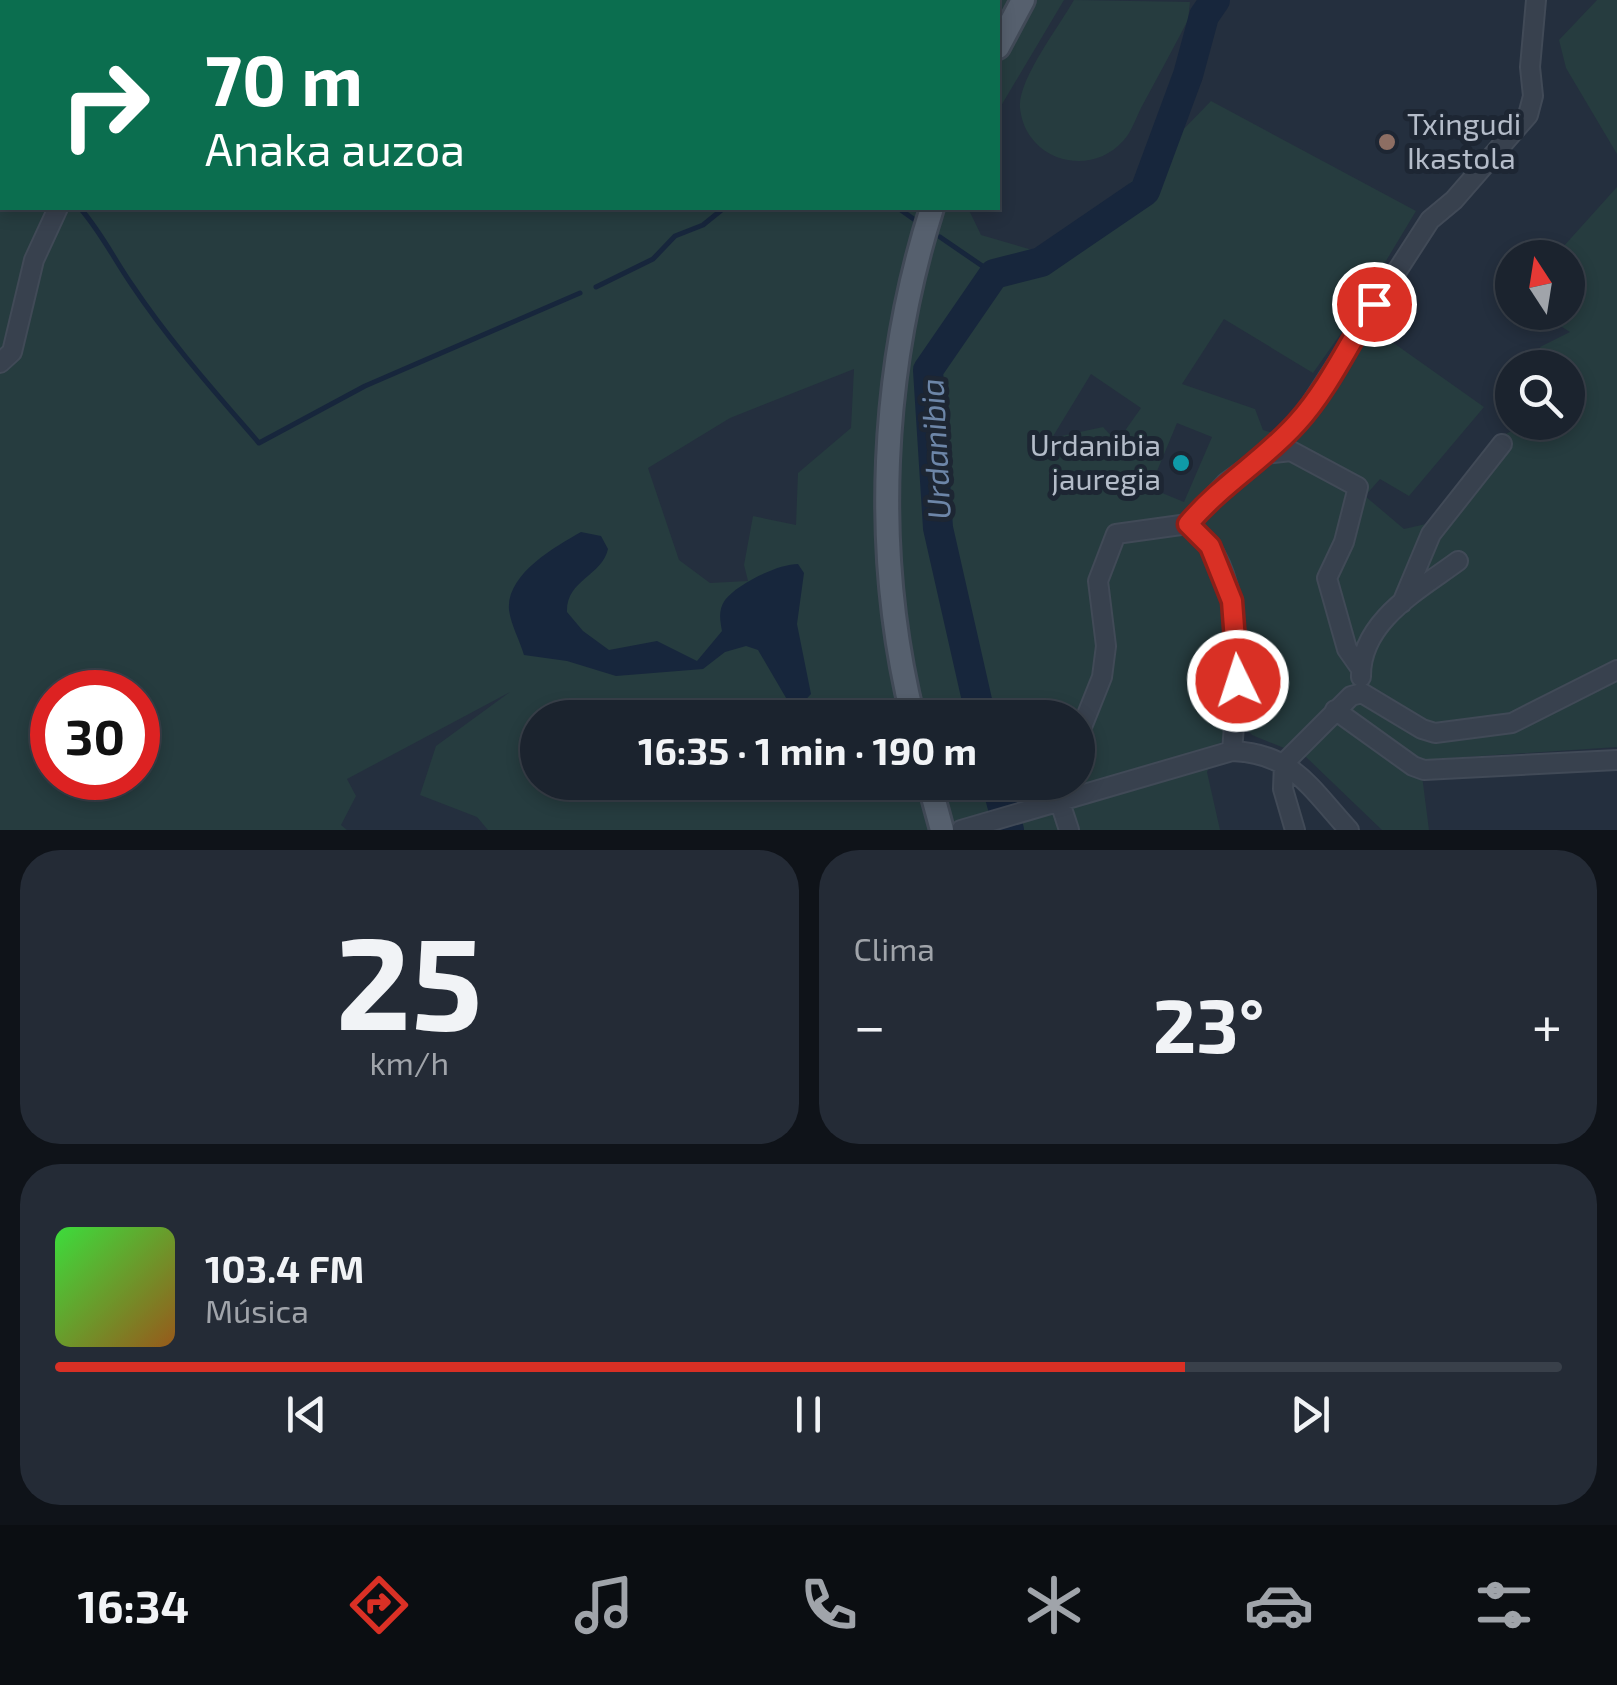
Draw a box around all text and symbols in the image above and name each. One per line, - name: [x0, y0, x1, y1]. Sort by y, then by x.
- text: 70 m: [205, 36, 363, 120]
- icon: right: [40, 40, 170, 170]
- place label: Txingudi Ikastola: [1407, 105, 1521, 175]
- text: Anaka auzoa: [205, 121, 465, 175]
- marker: Txingudi Ikastola: [1376, 131, 1398, 153]
- north arrow: [1495, 240, 1585, 330]
- map controls: [1495, 240, 1585, 440]
- pin: [1332, 262, 1417, 347]
- icon: arrive: [1347, 277, 1402, 332]
- button: search: [1495, 350, 1585, 440]
- water label: Urdanibia: [911, 378, 957, 521]
- place label: Urdanibia jauregia: [1030, 426, 1161, 496]
- marker: Urdanibia jauregia: [1170, 452, 1192, 474]
- position arrow: [1186, 629, 1290, 733]
- speed limit sign: 30: [30, 670, 160, 800]
- text: 16:35 · 1 min · 190 m: [638, 727, 977, 773]
- text: 25: [336, 900, 483, 1056]
- text: Clima: [854, 929, 935, 967]
- text: 23°: [1153, 978, 1265, 1068]
- text: −: [854, 991, 886, 1057]
- text: +: [1532, 991, 1562, 1057]
- text: km/h: [370, 1043, 449, 1081]
- text: 103.4 FM: [205, 1245, 364, 1291]
- text: Música: [205, 1291, 309, 1329]
- icon: previous: [279, 1387, 334, 1442]
- icon: pause: [781, 1387, 836, 1442]
- icon: next: [1283, 1387, 1338, 1442]
- icon: directions: [344, 1570, 414, 1640]
- icon: music: [569, 1570, 639, 1640]
- icon: phone: [794, 1570, 864, 1640]
- icon: climate: [1019, 1570, 1089, 1640]
- icon: car: [1244, 1570, 1314, 1640]
- icon: filters: [1469, 1570, 1539, 1640]
- text: 16:34: [78, 1578, 189, 1632]

